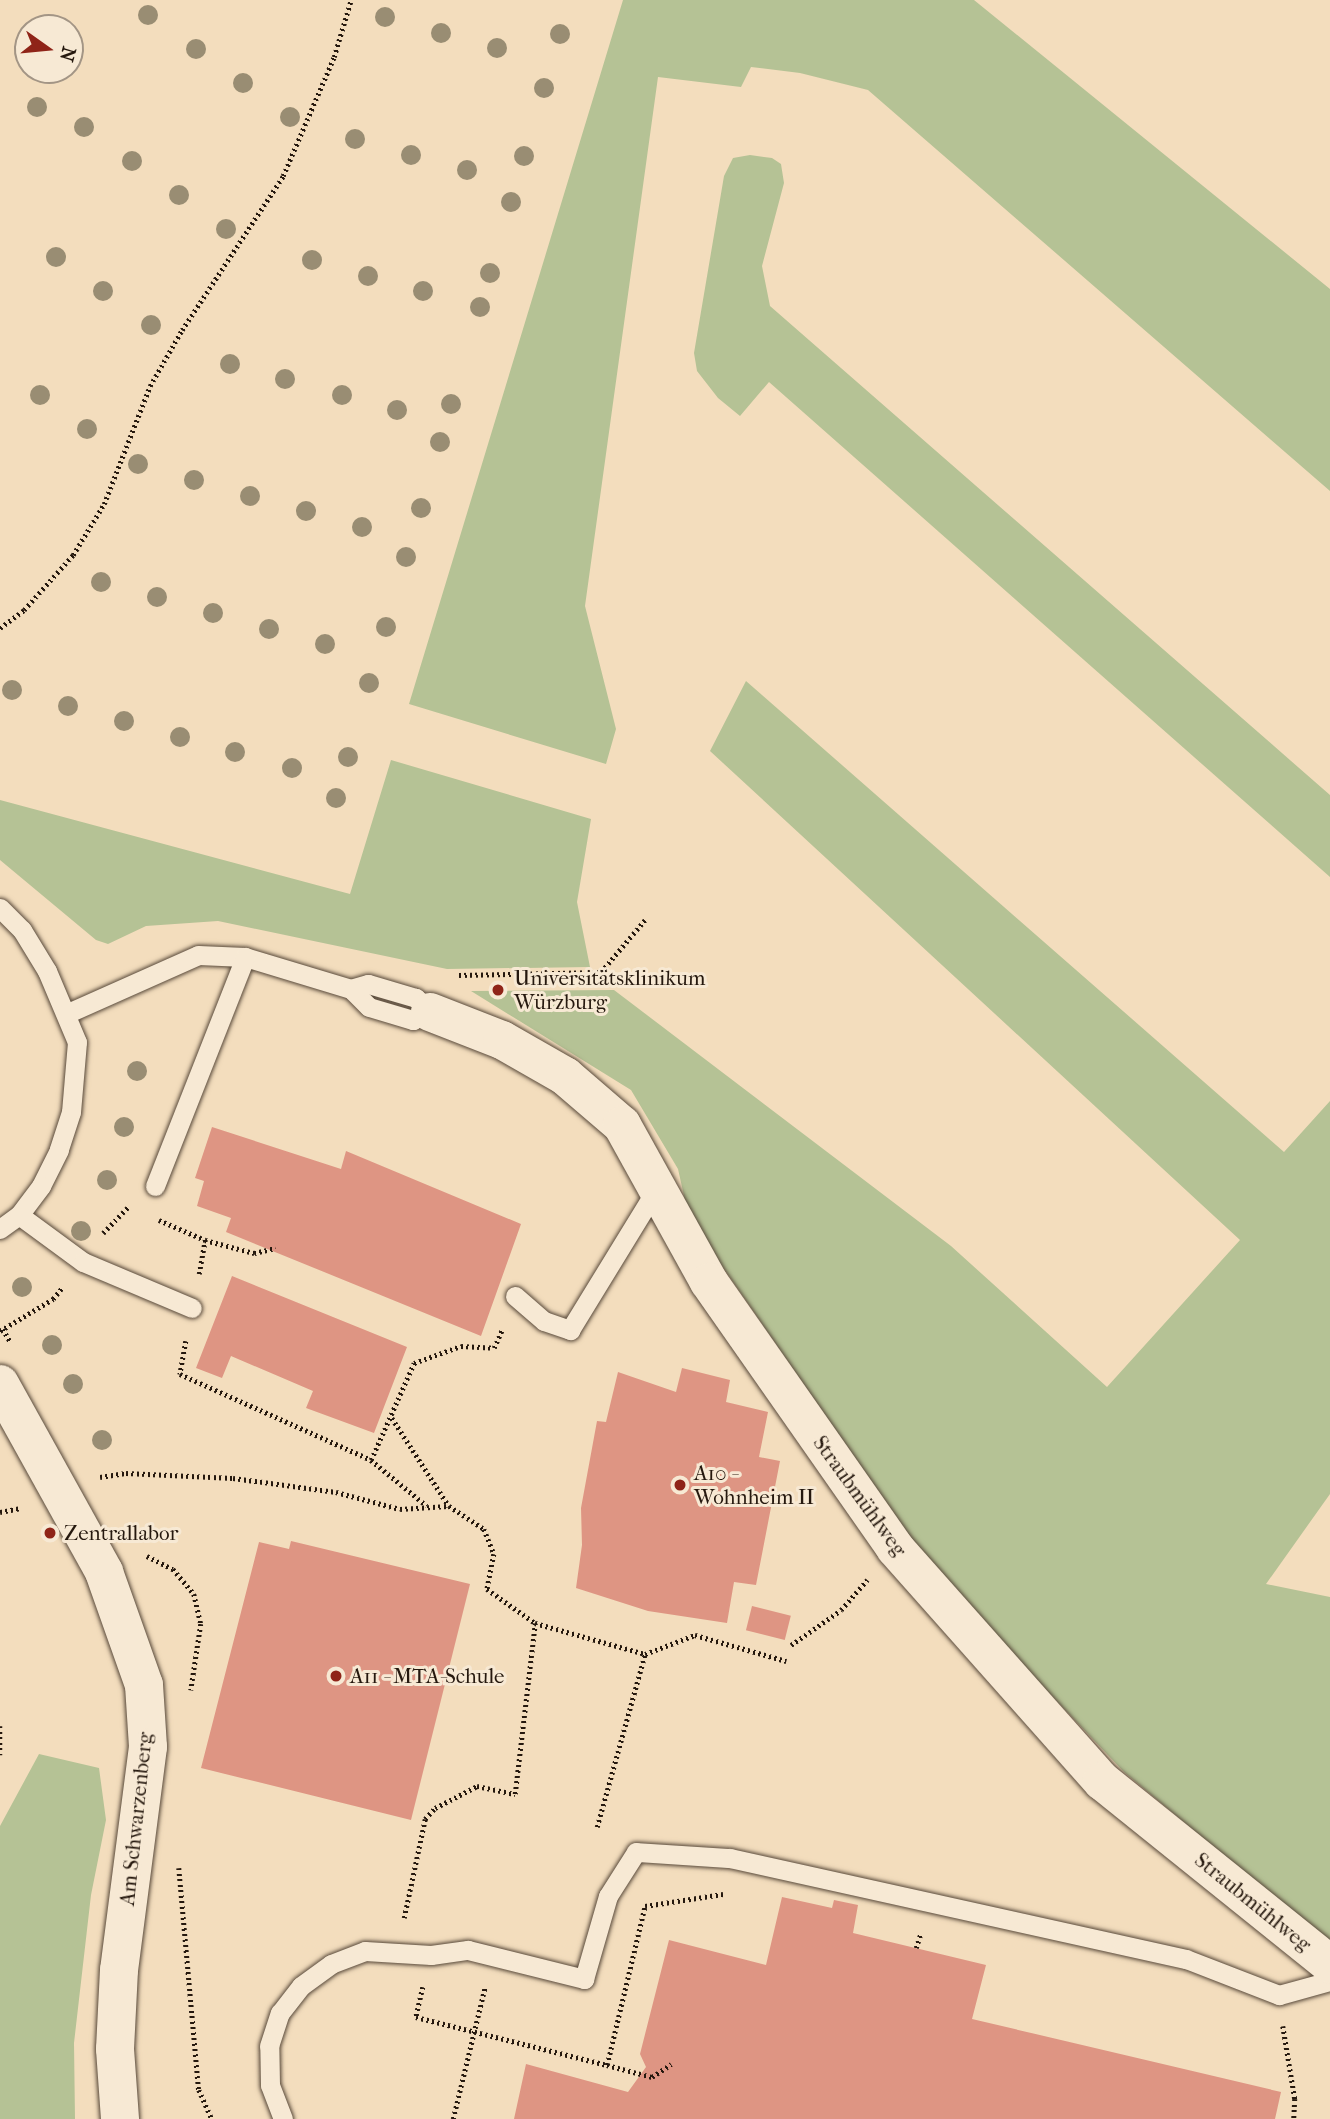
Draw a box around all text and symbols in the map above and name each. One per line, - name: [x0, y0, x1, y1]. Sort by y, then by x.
- north arrow: [14, 14, 84, 84]
- text: N: [55, 44, 80, 64]
- place label: Universitätsklinikum Würzburg: [514, 965, 705, 1015]
- marker: Universitätsklinikum Würzburg: [488, 980, 508, 1000]
- street label: Straubmühlweg: [808, 1431, 912, 1561]
- place label: A10 - Wohnheim II: [694, 1460, 814, 1510]
- marker: A10 - Wohnheim II: [672, 1477, 688, 1493]
- place label: Zentrallabor: [64, 1520, 179, 1546]
- marker: Zentrallabor: [42, 1525, 58, 1541]
- place label: A11 - MTA-Schule: [350, 1663, 504, 1689]
- marker: A11 - MTA-Schule: [328, 1668, 344, 1684]
- street label: Am Schwarzenberg: [114, 1731, 158, 1907]
- street label: Straubmühlweg: [1190, 1847, 1316, 1957]

